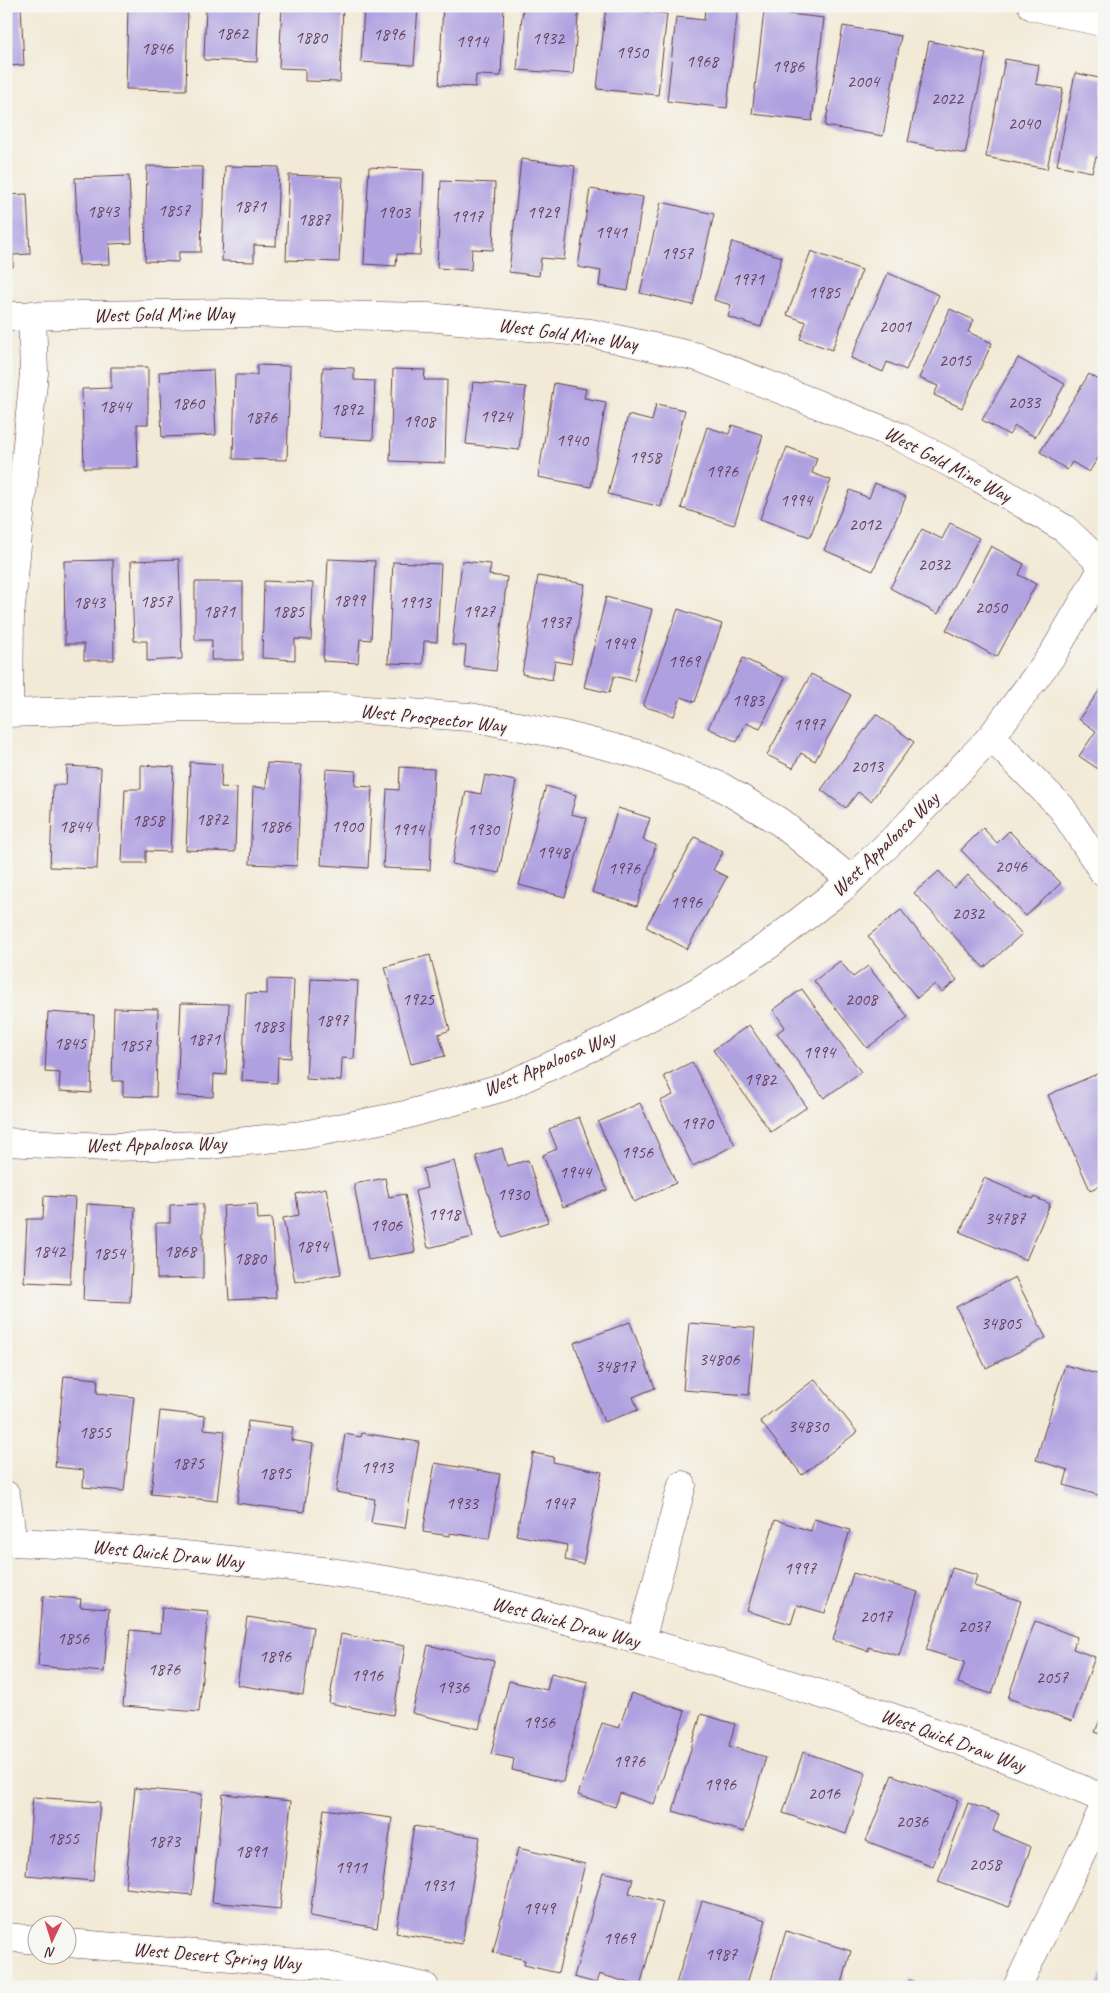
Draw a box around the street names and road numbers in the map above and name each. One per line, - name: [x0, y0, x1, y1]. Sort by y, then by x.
- street label: West Gold Mine Way: [94, 300, 236, 328]
- street label: West Gold Mine Way: [497, 312, 641, 356]
- street label: West Gold Mine Way: [880, 420, 1018, 509]
- street label: West Prospector Way: [359, 698, 509, 738]
- street label: West Appaloosa Way: [826, 785, 946, 902]
- street label: West Appaloosa Way: [479, 1023, 621, 1102]
- street label: West Appaloosa Way: [86, 1130, 229, 1158]
- street label: West Quick Draw Way: [91, 1534, 247, 1575]
- street label: West Quick Draw Way: [489, 1590, 645, 1654]
- street label: West Quick Draw Way: [877, 1702, 1031, 1778]
- street label: West Desert Spring Way: [132, 1936, 304, 1976]

